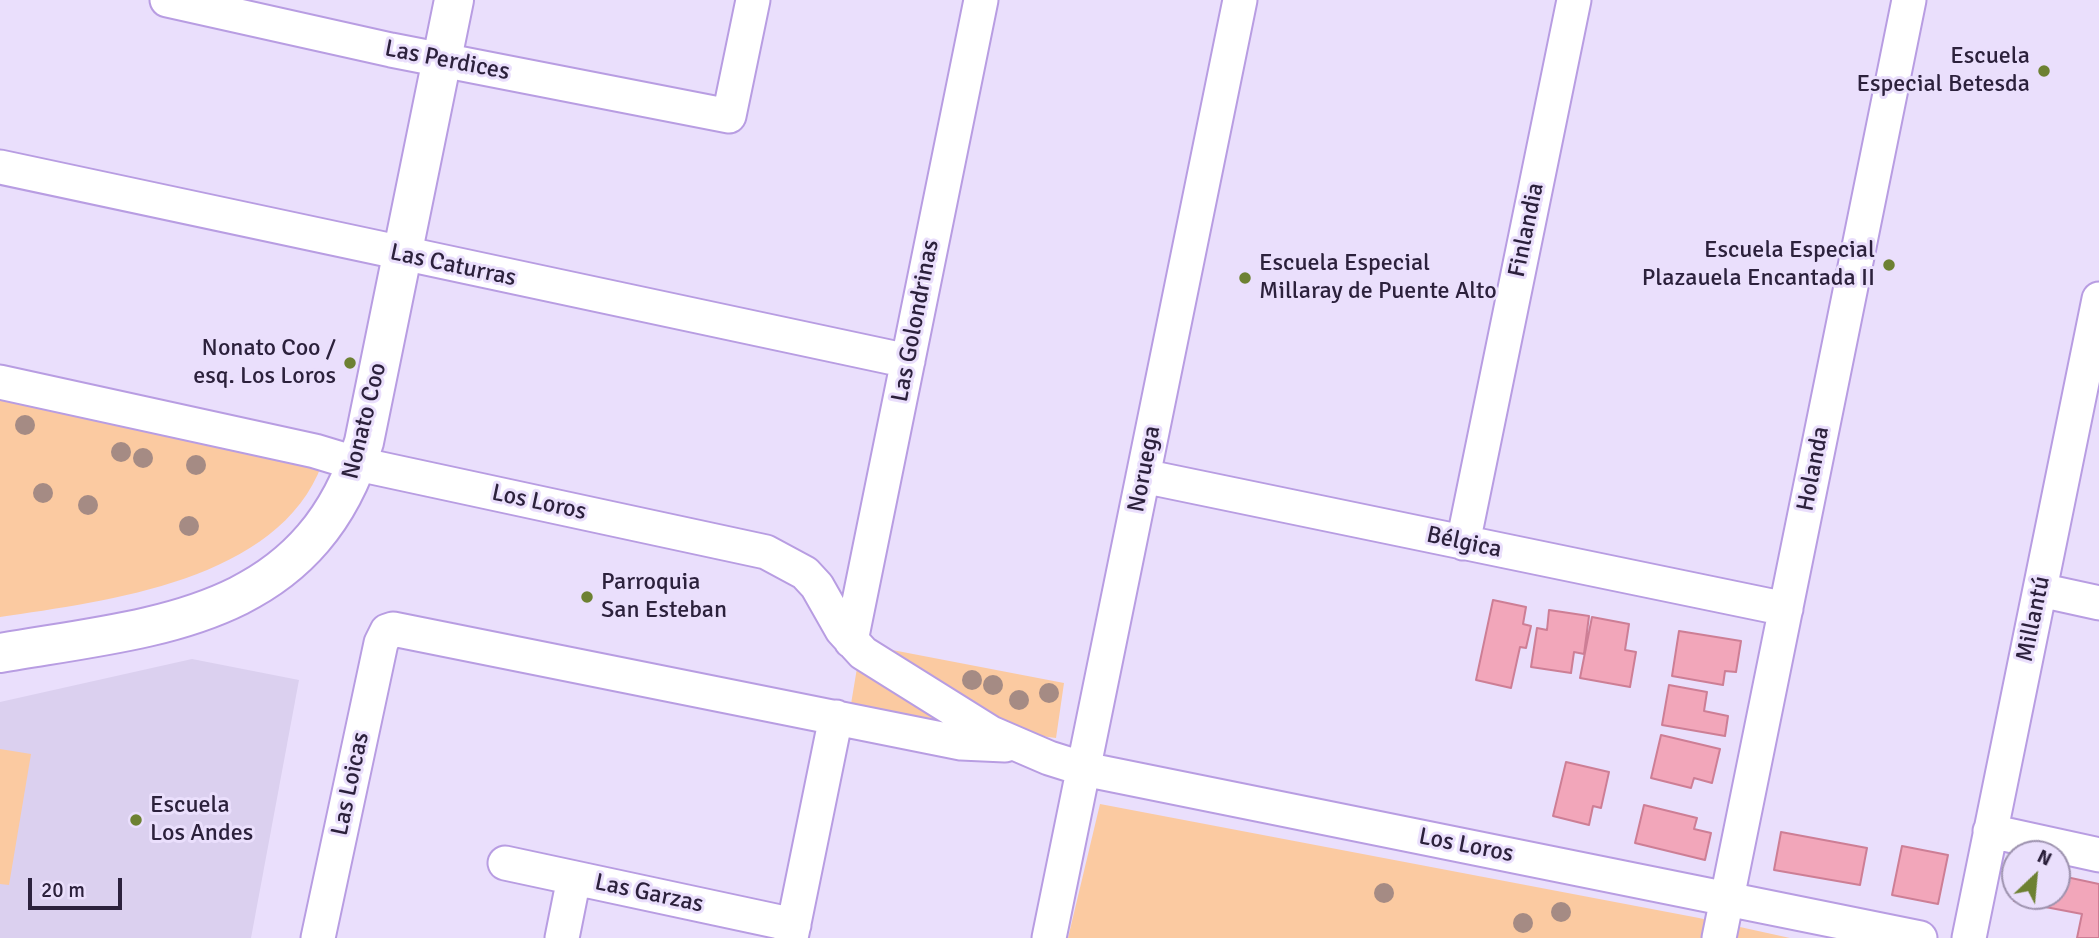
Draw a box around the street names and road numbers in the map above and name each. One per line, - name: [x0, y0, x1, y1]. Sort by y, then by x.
- street label: Las Perdices: [382, 35, 512, 87]
- street label: Finlandia: [1503, 180, 1551, 280]
- street label: Las Golondrinas: [886, 237, 946, 405]
- street label: Las Caturras: [387, 239, 519, 293]
- street label: Nonato Coo: [337, 360, 393, 482]
- street label: Noruega: [1123, 423, 1167, 515]
- street label: Holanda: [1792, 424, 1836, 514]
- street label: Los Loros: [489, 479, 589, 527]
- street label: Bélgica: [1424, 521, 1504, 565]
- street label: Millantú: [2011, 574, 2057, 664]
- street label: Las Loicas: [326, 730, 376, 838]
- street label: Los Loros: [1416, 823, 1516, 869]
- street label: Las Garzas: [592, 868, 706, 920]

